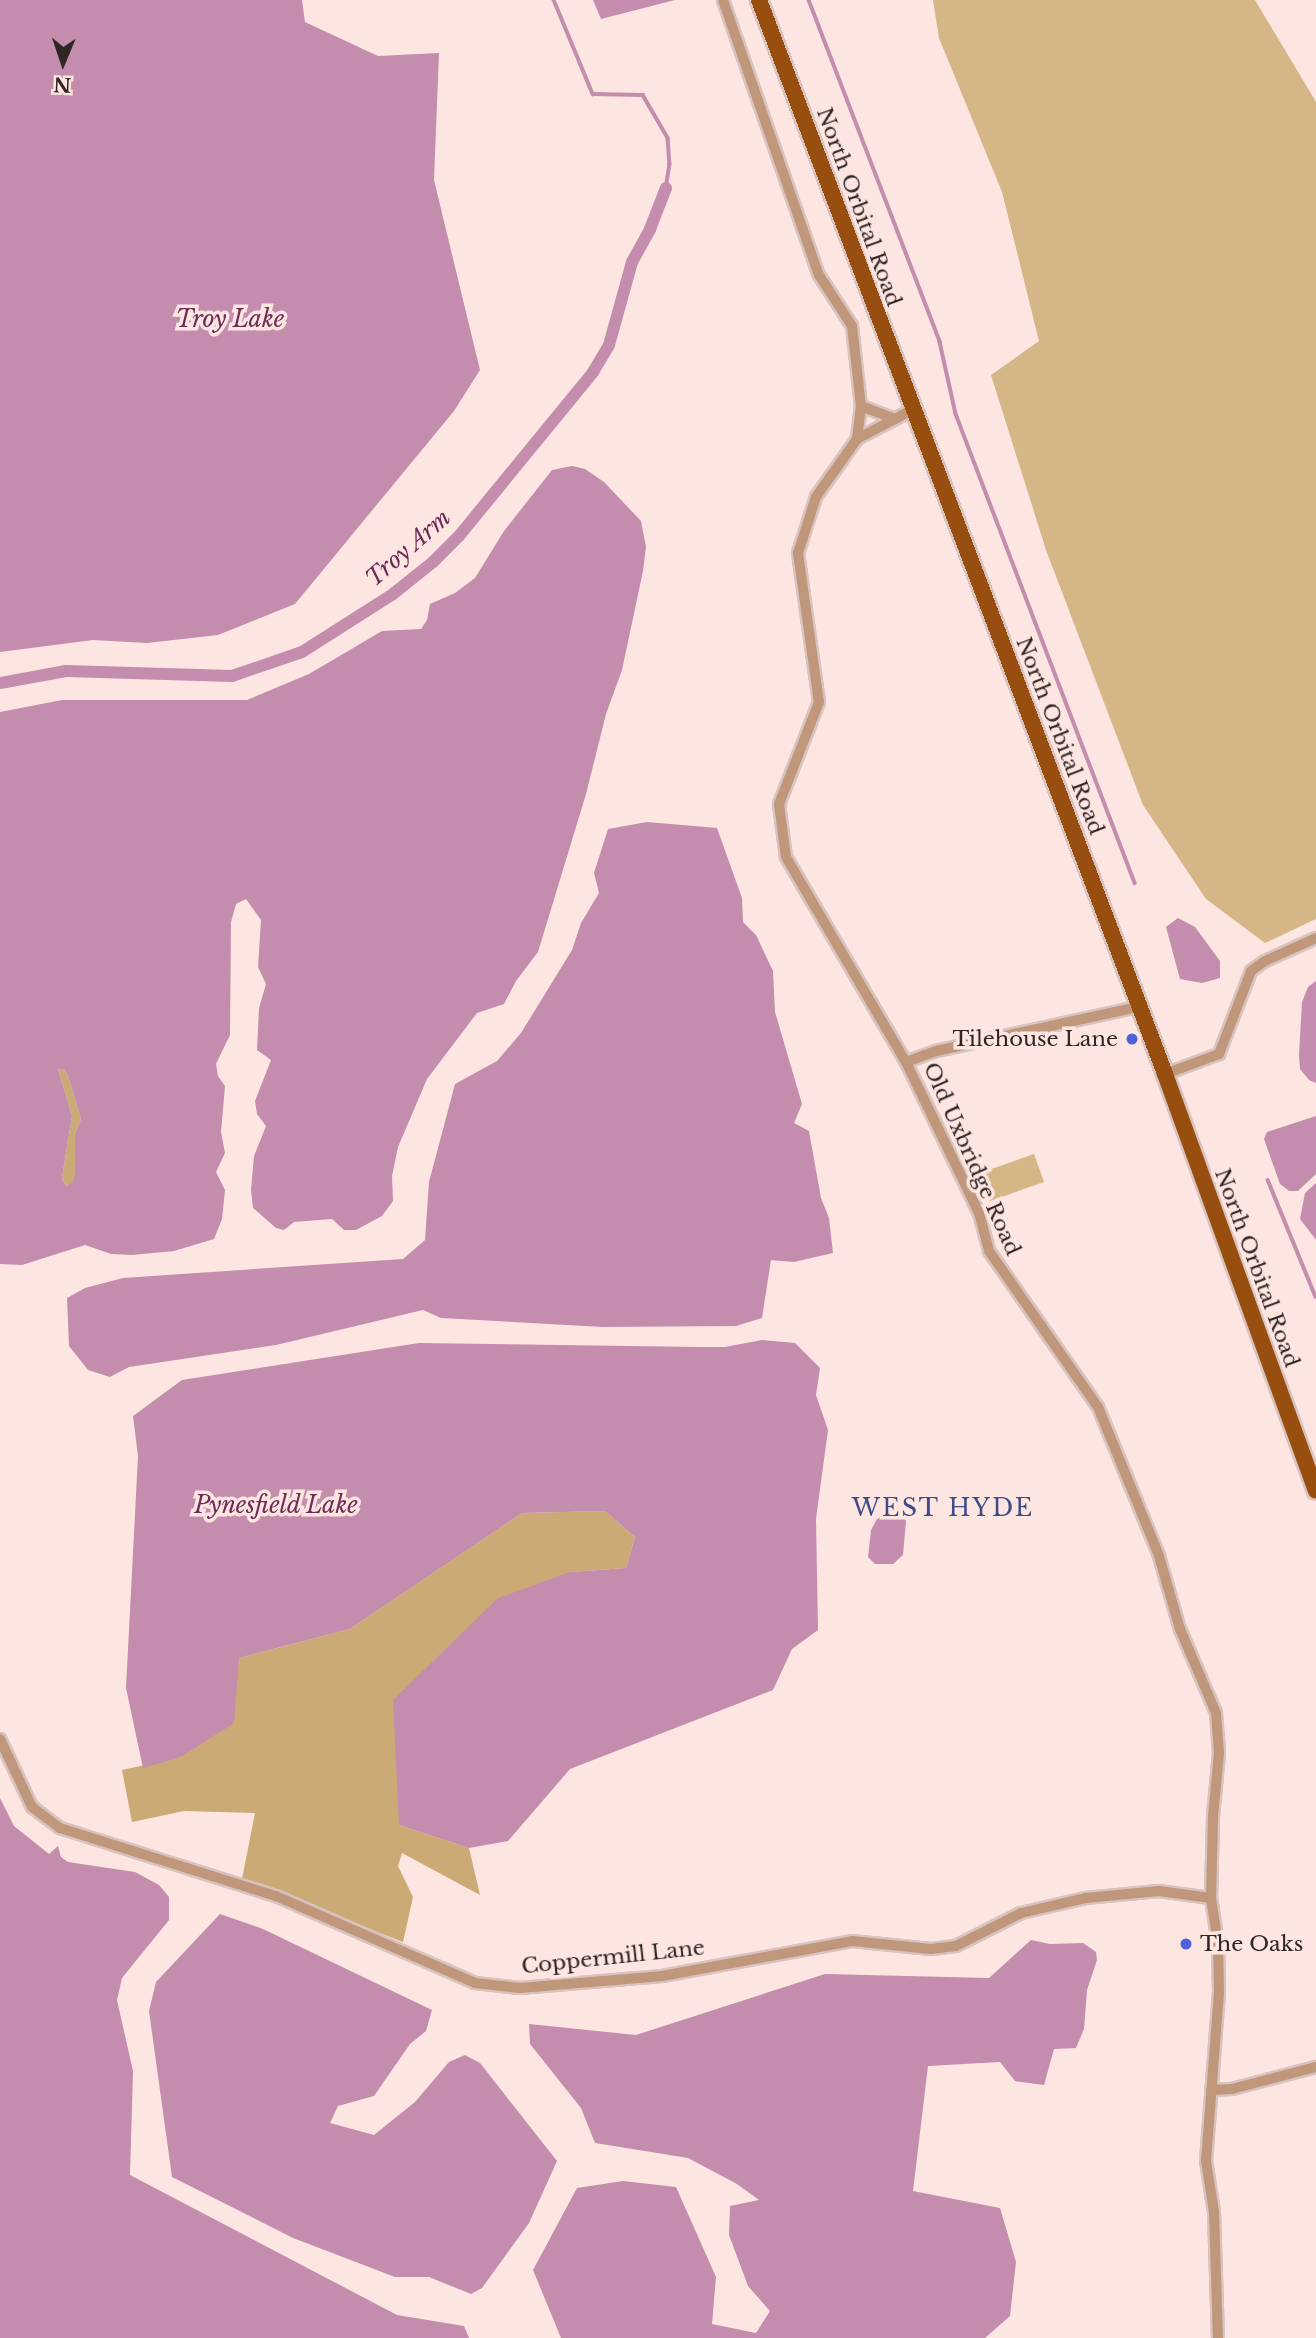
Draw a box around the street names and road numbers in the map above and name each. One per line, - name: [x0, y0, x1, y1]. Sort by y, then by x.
- street label: North Orbital Road: [811, 104, 907, 310]
- street label: North Orbital Road: [1011, 634, 1109, 838]
- street label: Old Uxbridge Road: [918, 1059, 1026, 1259]
- street label: North Orbital Road: [1209, 1165, 1305, 1371]
- street label: Coppermill Lane: [520, 1935, 706, 1979]

